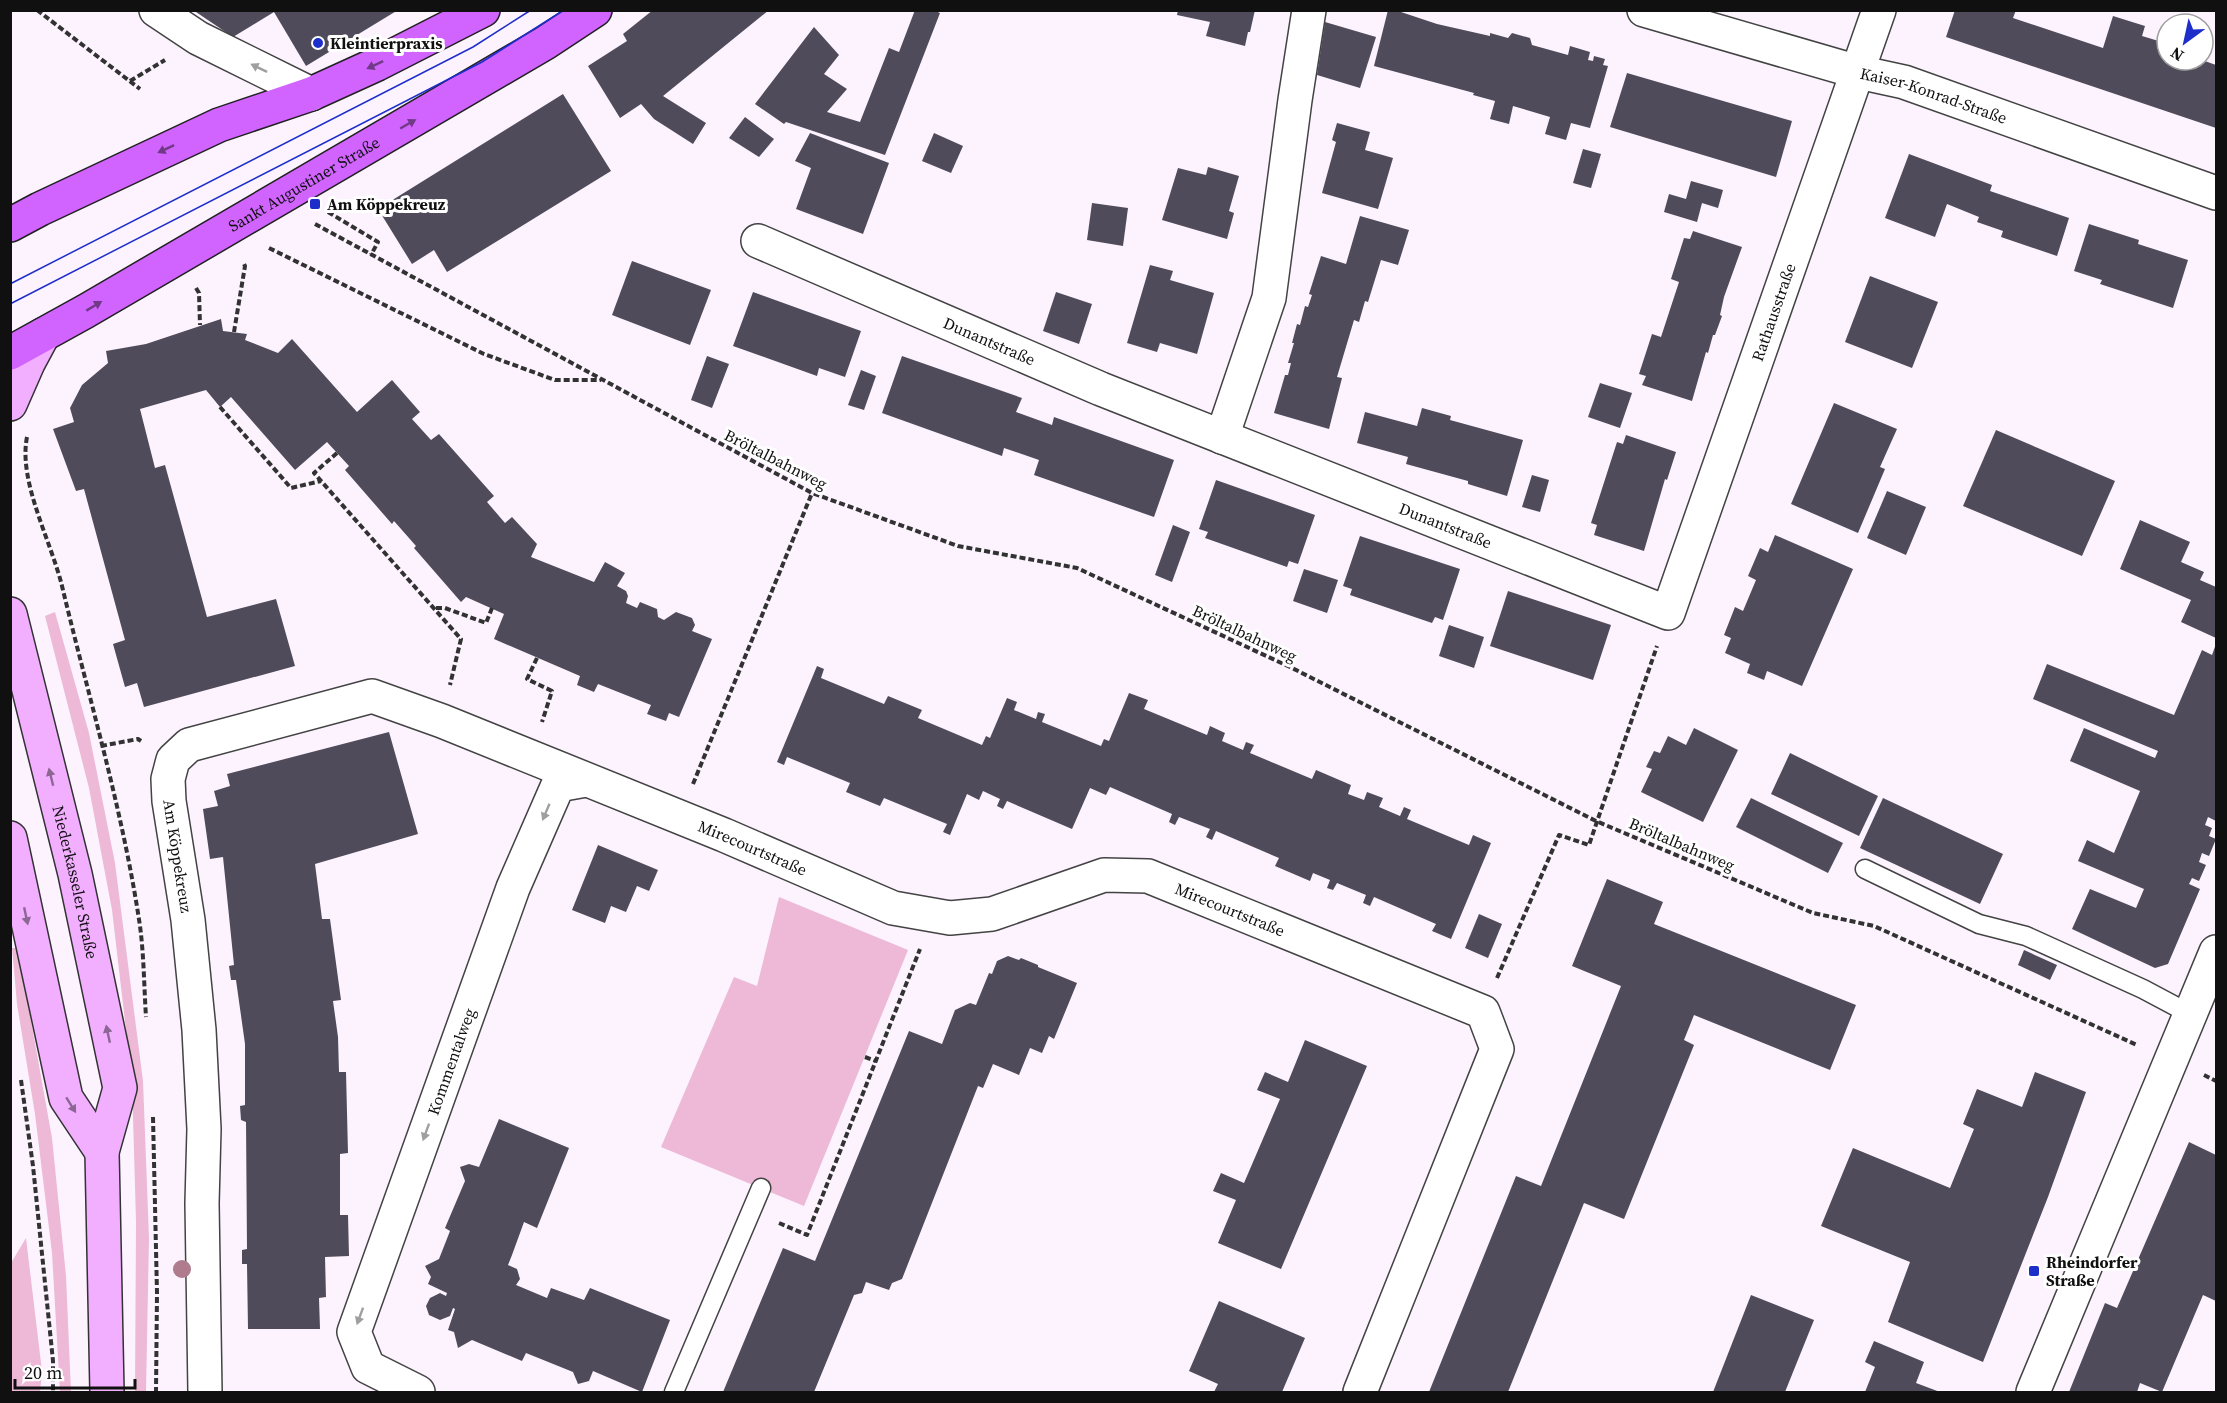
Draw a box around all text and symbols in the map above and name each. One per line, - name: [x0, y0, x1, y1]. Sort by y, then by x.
- north arrow: [2155, 12, 2215, 72]
- place label: Kleintierpraxis: [330, 32, 443, 54]
- marker: Kleintierpraxis: [311, 36, 325, 50]
- text: N: [2166, 42, 2188, 67]
- one-way arrow: [366, 61, 383, 70]
- street label: Kaiser-Konrad-Straße: [1858, 62, 2010, 129]
- one-way arrow: [250, 64, 267, 73]
- one-way arrow: [400, 118, 416, 129]
- street label: Sankt Augustiner Straße: [224, 131, 383, 237]
- one-way arrow: [157, 145, 174, 154]
- place label: Am Köppekreuz: [327, 193, 446, 215]
- marker: Am Köppekreuz: [308, 197, 322, 211]
- street label: Rathausstraße: [1746, 260, 1801, 364]
- one-way arrow: [86, 301, 102, 312]
- street label: Dunantstraße: [940, 311, 1039, 370]
- street label: Bröltalbahnweg: [721, 424, 831, 494]
- street label: Dunantstraße: [1396, 497, 1495, 553]
- street label: Bröltalbahnweg: [1189, 599, 1301, 667]
- one-way arrow: [46, 768, 56, 786]
- street label: Am Köppekreuz: [158, 798, 198, 914]
- street label: Niederkasseler Straße: [47, 803, 104, 961]
- one-way arrow: [541, 804, 551, 822]
- street label: Bröltalbahnweg: [1626, 812, 1738, 876]
- street label: Mirecourtstraße: [695, 815, 811, 881]
- street label: Mirecourtstraße: [1172, 877, 1288, 941]
- one-way arrow: [22, 906, 31, 925]
- street label: Kommentalweg: [422, 1005, 480, 1118]
- one-way arrow: [103, 1025, 113, 1043]
- one-way arrow: [65, 1097, 76, 1113]
- one-way arrow: [420, 1123, 430, 1141]
- place label: Rheindorfer Straße: [2046, 1251, 2138, 1291]
- marker: Rheindorfer Straße: [2027, 1264, 2041, 1278]
- one-way arrow: [354, 1307, 364, 1325]
- scale bar: [15, 1352, 135, 1390]
- text: 20 m: [24, 1360, 62, 1385]

